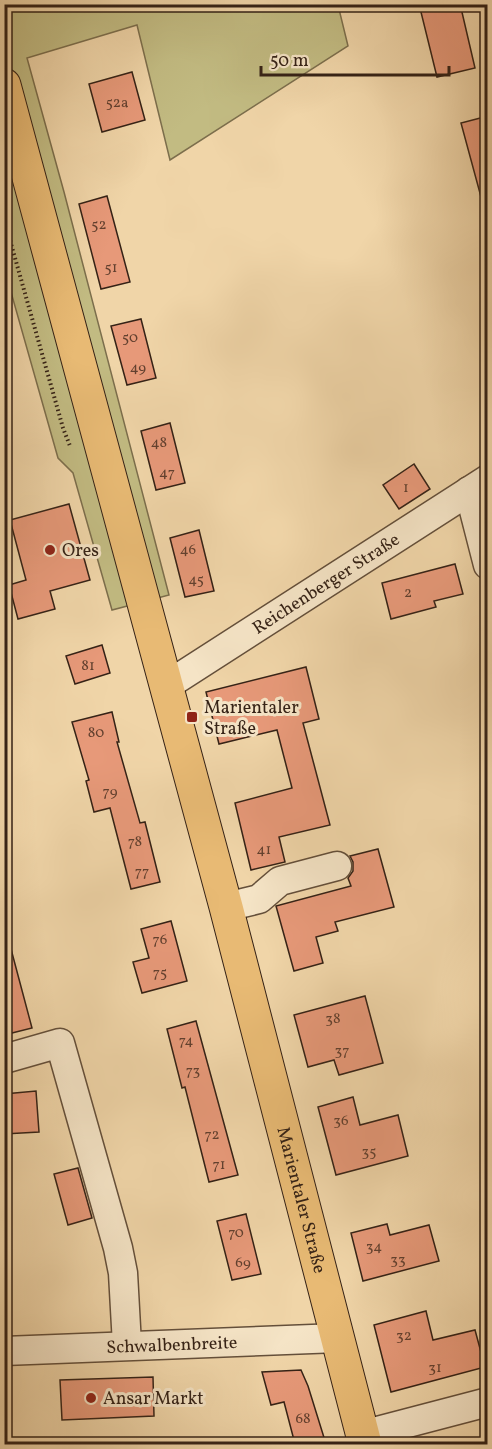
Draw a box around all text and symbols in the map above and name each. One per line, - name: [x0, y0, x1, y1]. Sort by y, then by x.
- scale bar: [261, 39, 448, 77]
- text: 50 m: [270, 49, 309, 74]
- house number: 52a: [106, 93, 128, 114]
- house number: 52: [91, 215, 107, 236]
- house number: 51: [104, 258, 118, 279]
- house number: 50: [122, 328, 138, 349]
- house number: 49: [130, 358, 146, 379]
- house number: 48: [151, 433, 167, 454]
- house number: 47: [159, 463, 175, 484]
- house number: 1: [403, 478, 409, 499]
- street label: Reichenberger Straße: [248, 528, 405, 641]
- place label: Ores: [62, 539, 99, 564]
- house number: 46: [180, 540, 196, 561]
- marker: Ores: [43, 543, 57, 557]
- house number: 45: [188, 570, 204, 591]
- house number: 2: [404, 583, 412, 604]
- house number: 81: [81, 656, 95, 677]
- place label: Marientaler Straße: [204, 696, 299, 742]
- marker: Marientaler Straße: [185, 710, 199, 724]
- house number: 80: [88, 723, 104, 744]
- house number: 79: [103, 782, 118, 803]
- house number: 78: [128, 832, 142, 853]
- house number: 41: [257, 840, 271, 861]
- house number: 77: [135, 862, 149, 883]
- house number: 76: [153, 930, 167, 951]
- house number: 75: [153, 963, 167, 984]
- house number: 38: [325, 1009, 341, 1030]
- house number: 74: [179, 1031, 193, 1052]
- house number: 37: [335, 1041, 349, 1062]
- house number: 73: [186, 1061, 200, 1082]
- house number: 36: [333, 1111, 349, 1132]
- street label: Marientaler Straße: [269, 1124, 331, 1276]
- house number: 72: [204, 1125, 220, 1146]
- house number: 35: [362, 1142, 376, 1163]
- house number: 71: [212, 1155, 226, 1176]
- house number: 70: [228, 1223, 244, 1244]
- house number: 34: [366, 1237, 382, 1258]
- house number: 33: [390, 1250, 406, 1271]
- house number: 69: [235, 1253, 251, 1274]
- house number: 32: [396, 1326, 412, 1347]
- street label: Schwalbenbreite: [106, 1331, 238, 1361]
- house number: 31: [428, 1358, 442, 1379]
- place label: Ansar Markt: [103, 1387, 204, 1412]
- marker: Ansar Markt: [84, 1391, 98, 1405]
- house number: 68: [295, 1409, 311, 1430]

